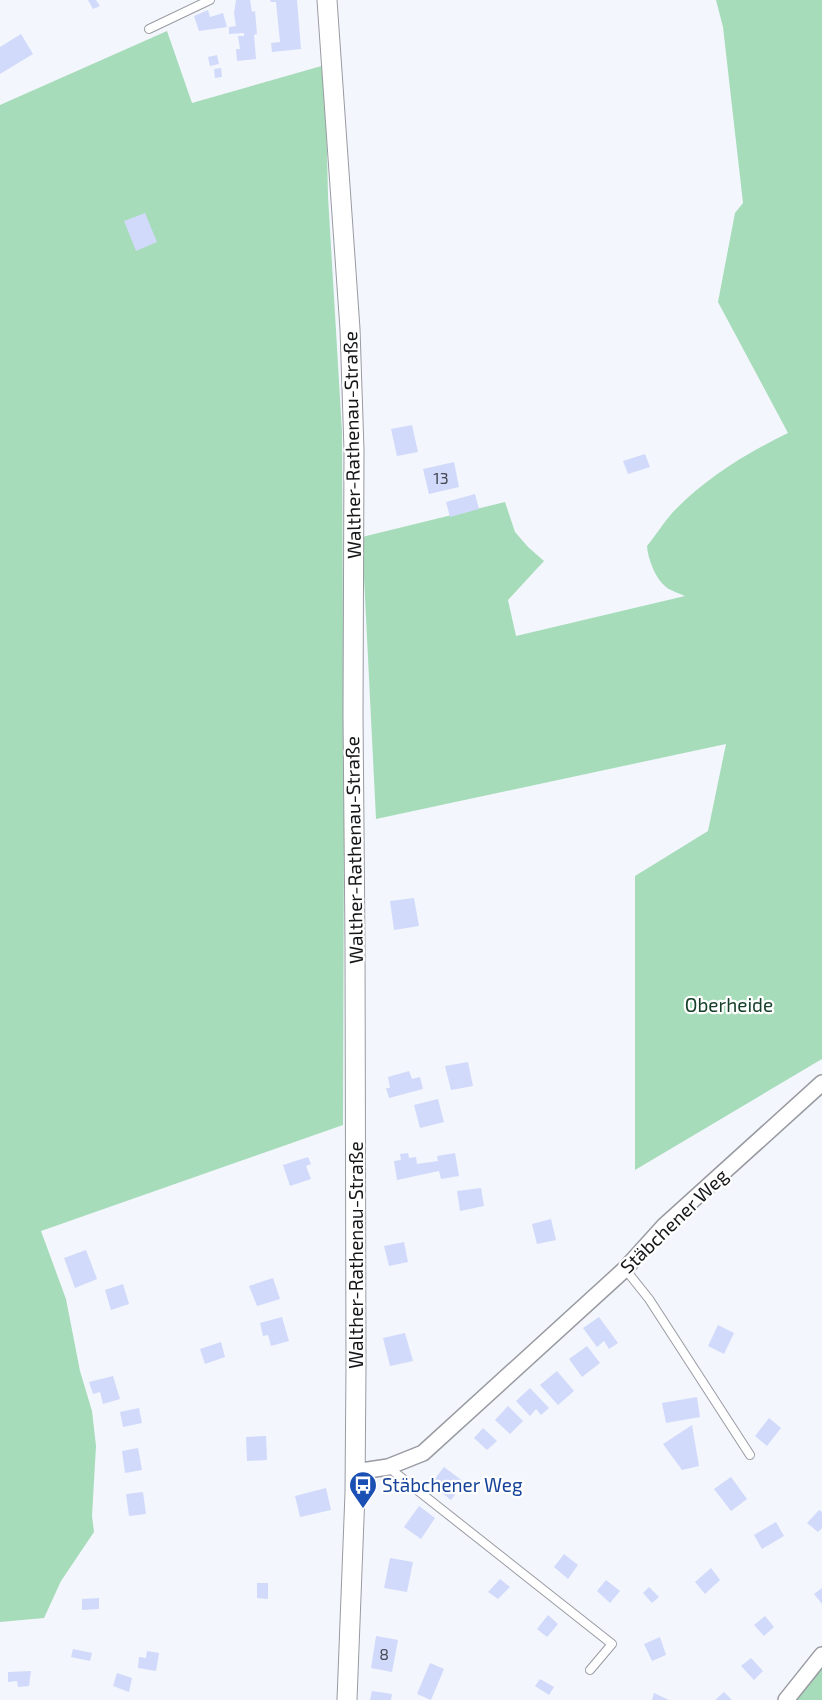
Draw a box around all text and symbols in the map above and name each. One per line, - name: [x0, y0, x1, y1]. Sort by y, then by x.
- street label: Walther-Rathenau-Straße: [338, 331, 365, 559]
- house number: 13: [433, 468, 449, 487]
- street label: Walther-Rathenau-Straße: [340, 736, 367, 964]
- park label: Oberheide: [685, 993, 773, 1016]
- street label: Walther-Rathenau-Straße: [344, 1141, 367, 1369]
- street label: Stäbchener Weg: [615, 1163, 732, 1278]
- bus stop icon: Stäbchener Weg: [348, 1470, 378, 1509]
- place label: Stäbchener Weg: [382, 1473, 523, 1496]
- house number: 8: [379, 1644, 389, 1663]

